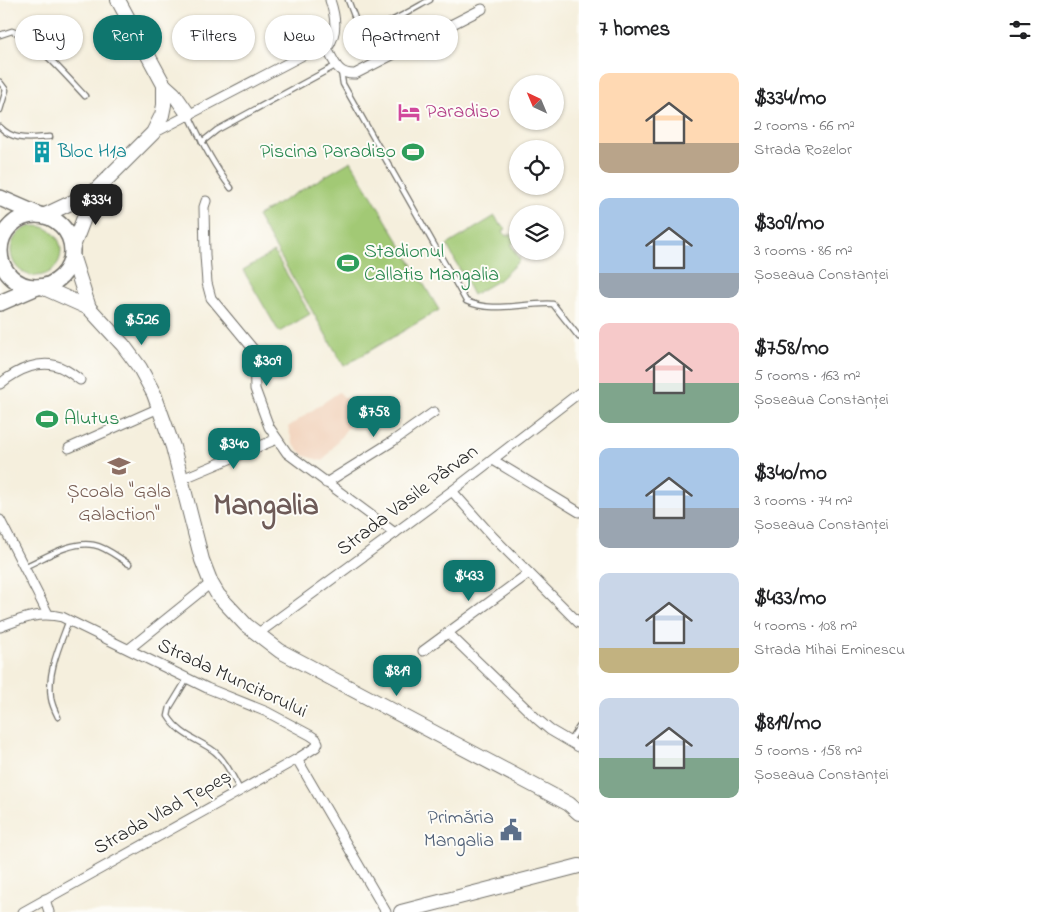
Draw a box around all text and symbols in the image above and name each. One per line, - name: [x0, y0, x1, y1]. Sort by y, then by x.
- chip: Buy: [15, 15, 83, 60]
- chip: Rent: [93, 15, 162, 60]
- chip: Filters: [172, 15, 255, 60]
- chip: New: [265, 15, 333, 60]
- chip: Apartment: [343, 15, 458, 60]
- text: 7 homes: [599, 15, 670, 45]
- icon: filters: [1006, 16, 1034, 44]
- north arrow: [509, 75, 564, 130]
- map controls: [509, 75, 564, 260]
- text: $334/mo: [754, 84, 826, 114]
- icon: home: [639, 93, 699, 153]
- place label: Paradiso: [426, 98, 500, 127]
- hotel icon: Paradiso: [396, 99, 422, 125]
- text: 2 rooms · 66 m²: [754, 114, 855, 138]
- place label: Bloc H1a: [57, 138, 127, 167]
- place label: Piscina Paradiso: [260, 138, 396, 167]
- text: Strada Rozelor: [754, 138, 852, 162]
- building icon: Bloc H1a: [29, 139, 55, 165]
- sports icon: Piscina Paradiso: [400, 139, 426, 165]
- button: locate: [509, 140, 564, 195]
- pin: $334: [66, 184, 126, 226]
- text: $334: [81, 188, 111, 212]
- button: layers: [509, 205, 564, 260]
- text: $309/mo: [754, 209, 825, 239]
- icon: home: [639, 218, 699, 278]
- place label: Stadionul Callatis Mangalia: [364, 238, 499, 291]
- text: 3 rooms · 86 m²: [754, 239, 852, 263]
- sports icon: Stadionul Callatis Mangalia: [335, 250, 361, 276]
- text: Șoseaua Constanței: [754, 263, 889, 287]
- pin: $526: [112, 304, 172, 346]
- text: $526: [125, 308, 159, 332]
- text: $758/mo: [754, 334, 829, 364]
- icon: home: [639, 343, 699, 403]
- pin: $309: [237, 344, 297, 387]
- text: $309: [253, 349, 281, 373]
- text: 5 rooms · 163 m²: [754, 364, 861, 388]
- text: Șoseaua Constanței: [754, 388, 889, 412]
- pin: $758: [344, 396, 404, 438]
- text: $758: [358, 400, 390, 424]
- place label: Alutus: [64, 405, 119, 434]
- sports icon: Alutus: [34, 406, 60, 432]
- pin: $340: [204, 428, 264, 470]
- text: $340: [219, 432, 249, 456]
- street label: Strada Vasile Pârvan: [331, 438, 485, 564]
- school or university icon: Școala "Gala Galaction": [106, 453, 132, 479]
- text: $340/mo: [754, 459, 827, 489]
- icon: home: [639, 468, 699, 528]
- place label: Școala "Gala Galaction": [67, 478, 171, 530]
- district label: Mangalia: [213, 485, 319, 530]
- text: 3 rooms · 74 m²: [754, 489, 853, 513]
- text: Șoseaua Constanței: [754, 513, 889, 537]
- pin: $433: [439, 560, 499, 602]
- text: $433: [454, 564, 484, 588]
- text: $433/mo: [754, 584, 826, 614]
- icon: home: [639, 593, 699, 653]
- text: 4 rooms · 108 m²: [754, 614, 857, 638]
- street label: Strada Muncitorului: [152, 632, 312, 726]
- text: Strada Mihai Eminescu: [754, 638, 905, 662]
- pin: $819: [367, 654, 427, 697]
- text: $819: [384, 659, 410, 683]
- text: $819/mo: [754, 709, 821, 739]
- icon: home: [639, 718, 699, 778]
- text: 5 rooms · 158 m²: [754, 739, 862, 763]
- street label: Strada Vlad Țepeș: [89, 763, 237, 863]
- text: Șoseaua Constanței: [754, 763, 889, 787]
- place label: Primăria Mangalia: [424, 804, 494, 857]
- public building icon: Primăria Mangalia: [498, 817, 524, 843]

